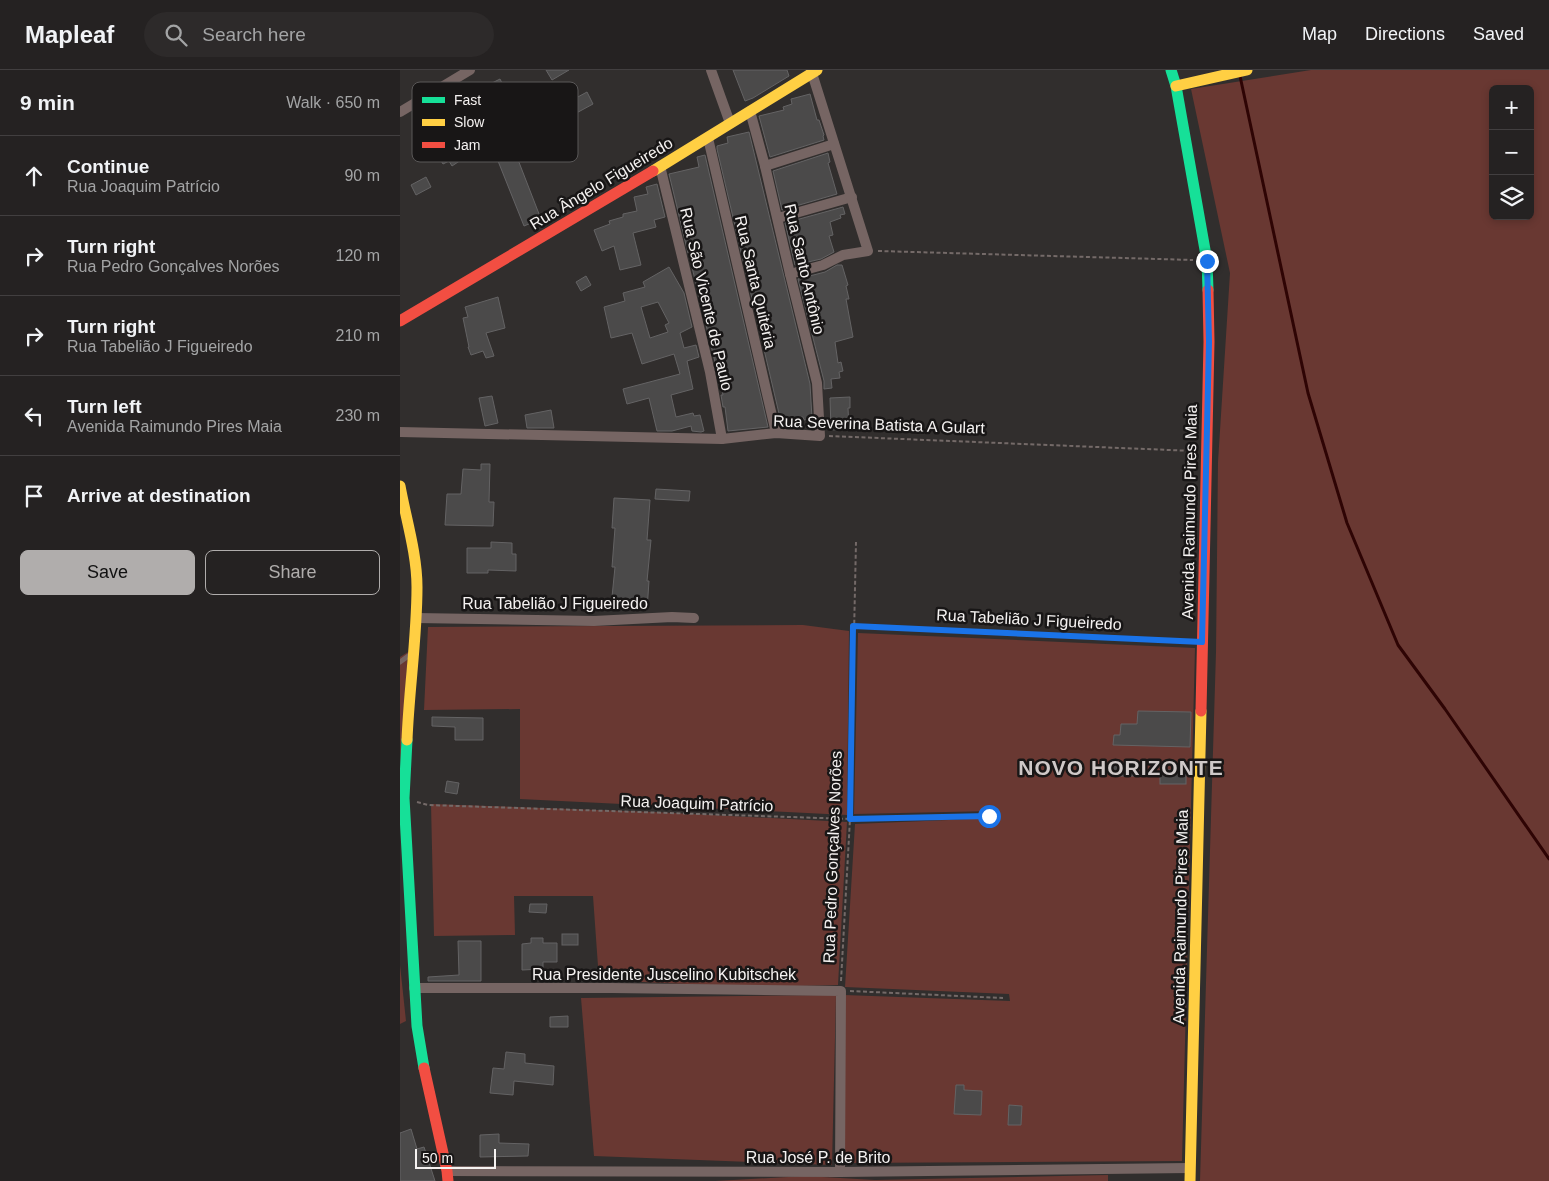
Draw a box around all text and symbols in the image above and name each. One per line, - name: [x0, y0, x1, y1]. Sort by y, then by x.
- search box: [144, 12, 494, 57]
- text: Mapleaf: [25, 21, 114, 48]
- icon: search: [162, 21, 190, 49]
- text: Search here: [202, 24, 306, 45]
- text: Map: [1302, 24, 1337, 44]
- text: Directions: [1365, 24, 1445, 44]
- text: Saved: [1473, 24, 1524, 44]
- legend: [412, 82, 578, 162]
- map controls: [1489, 85, 1534, 220]
- button: +: [1489, 85, 1534, 130]
- text: 9 min: [20, 91, 75, 114]
- text: Fast: [454, 92, 481, 108]
- text: Walk · 650 m: [286, 94, 380, 111]
- text: Slow: [454, 114, 485, 130]
- button: −: [1489, 130, 1534, 175]
- street label: Rua Ângelo Figueiredo: [526, 133, 676, 233]
- text: Jam: [454, 137, 480, 153]
- text: Continue: [67, 156, 149, 177]
- icon: ahead: [20, 162, 48, 190]
- text: 90 m: [344, 167, 380, 184]
- button: layers: [1489, 175, 1534, 220]
- text: Rua Joaquim Patrício: [67, 178, 220, 195]
- street label: Rua Santo Antônio: [781, 202, 828, 336]
- street label: Rua São Vicente de Paulo: [677, 206, 736, 392]
- street label: Rua Santa Quitéria: [732, 214, 779, 350]
- text: Turn right: [67, 236, 155, 257]
- icon: right: [20, 242, 48, 270]
- text: 120 m: [336, 247, 380, 264]
- route end: [1196, 250, 1219, 273]
- text: Rua Pedro Gonçalves Norões: [67, 258, 280, 275]
- text: Turn right: [67, 316, 155, 337]
- icon: right: [20, 322, 48, 350]
- text: 210 m: [336, 327, 380, 344]
- text: Rua Tabelião J Figueiredo: [67, 338, 253, 355]
- text: Turn left: [67, 396, 142, 417]
- icon: left: [20, 402, 48, 430]
- street label: Avenida Raimundo Pires Maia: [1179, 404, 1200, 620]
- text: 230 m: [336, 407, 380, 424]
- street label: Rua Severina Batista A Gulart: [773, 412, 986, 437]
- text: Avenida Raimundo Pires Maia: [67, 418, 282, 435]
- icon: arrive: [20, 482, 48, 510]
- text: Arrive at destination: [67, 485, 251, 506]
- button: Save: [20, 550, 195, 595]
- button: Share: [205, 550, 380, 595]
- street label: Rua Tabelião J Figueiredo: [462, 595, 648, 612]
- street label: Rua Tabelião J Figueiredo: [936, 606, 1122, 633]
- street label: Rua Pedro Gonçalves Norões: [820, 751, 845, 964]
- district label: NOVO HORIZONTE: [1018, 756, 1224, 779]
- street label: Rua Joaquim Patrício: [620, 792, 774, 815]
- route start: [978, 805, 1001, 828]
- street label: Avenida Raimundo Pires Maia: [1170, 809, 1191, 1025]
- street label: Rua Presidente Juscelino Kubitschek: [532, 966, 797, 983]
- scale bar: [415, 1146, 496, 1169]
- street label: Rua José P. de Brito: [746, 1149, 890, 1166]
- text: 50 m: [422, 1150, 453, 1166]

